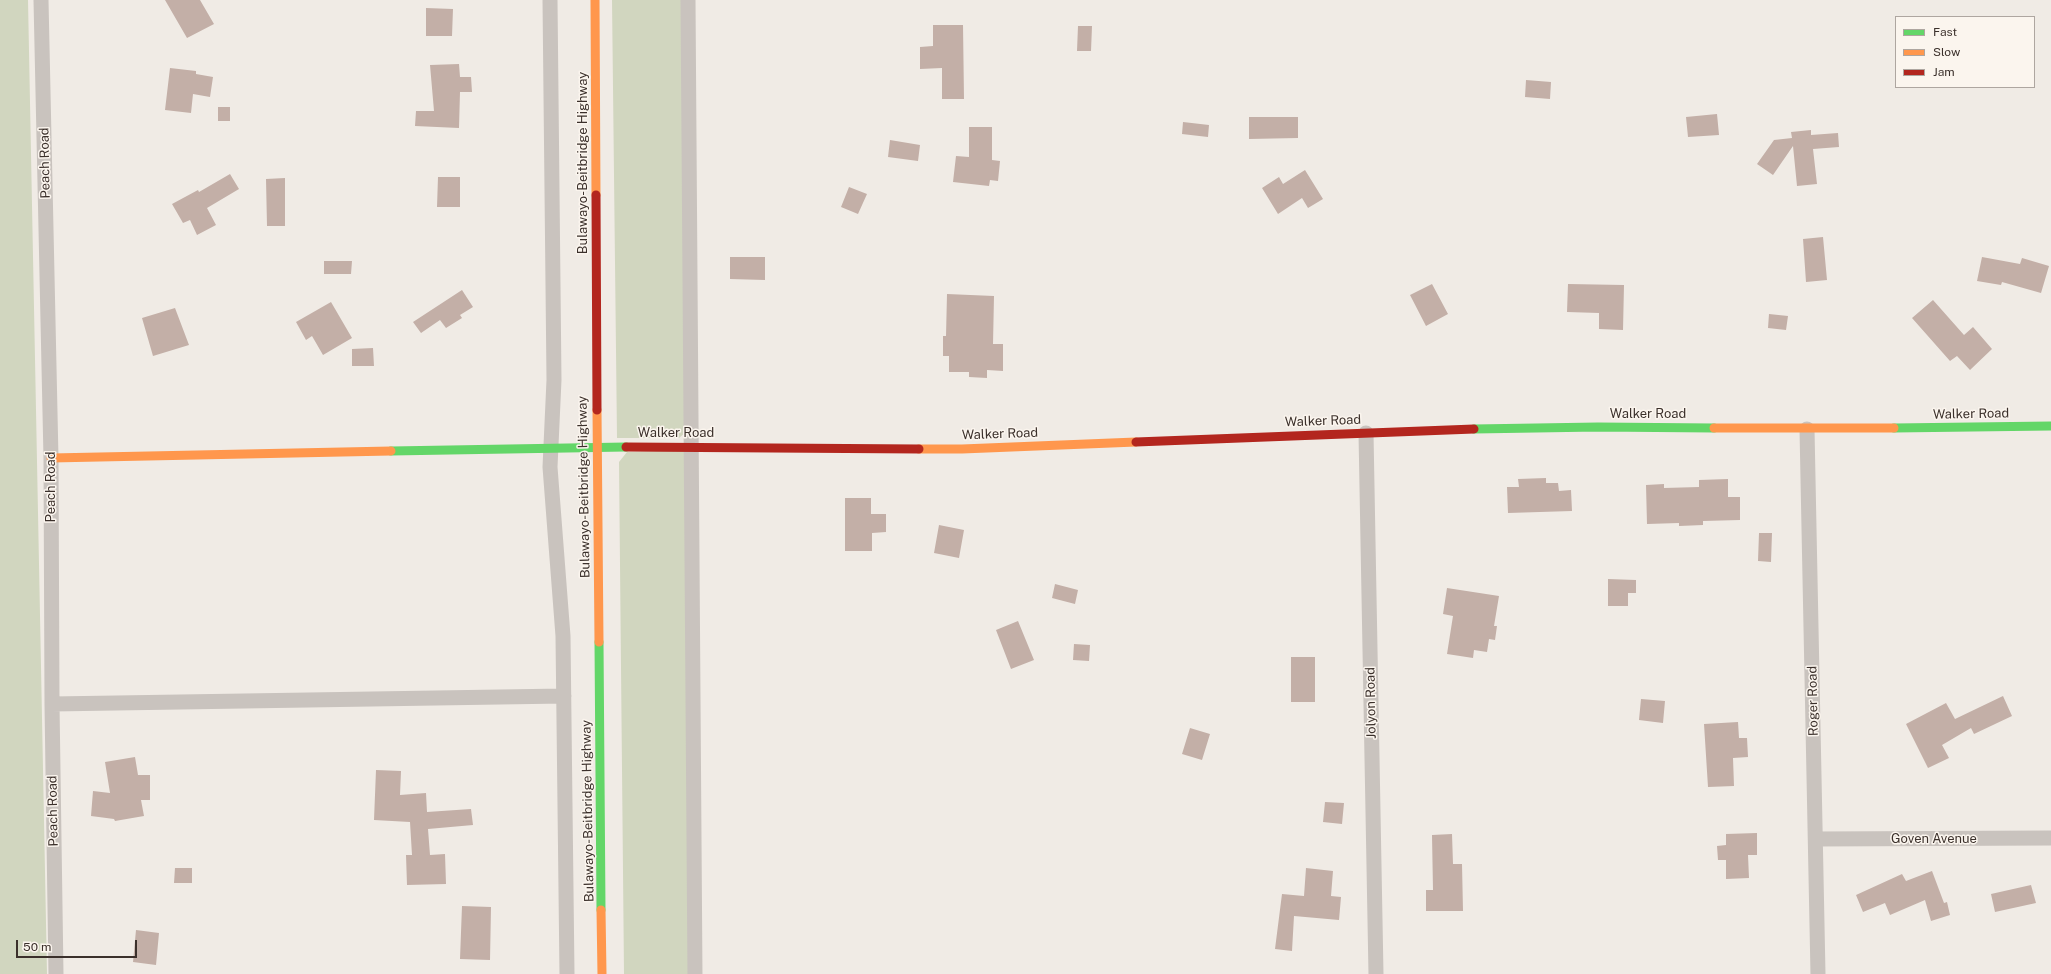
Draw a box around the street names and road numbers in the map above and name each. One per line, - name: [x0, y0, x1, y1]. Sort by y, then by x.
- street label: Bulawayo-Beitbridge Highway: [575, 72, 591, 254]
- street label: Peach Road: [37, 127, 53, 199]
- street label: Bulawayo-Beitbridge Highway: [575, 396, 593, 578]
- street label: Walker Road: [1610, 406, 1686, 422]
- street label: Walker Road: [1933, 406, 2009, 422]
- street label: Walker Road: [1285, 412, 1361, 430]
- street label: Walker Road: [638, 425, 714, 441]
- street label: Walker Road: [962, 425, 1038, 443]
- street label: Peach Road: [43, 451, 59, 523]
- street label: Roger Road: [1805, 666, 1821, 736]
- street label: Jolyon Road: [1363, 667, 1379, 739]
- street label: Bulawayo-Beitbridge Highway: [579, 720, 597, 902]
- street label: Peach Road: [45, 775, 61, 847]
- street label: Goven Avenue: [1891, 831, 1977, 847]

